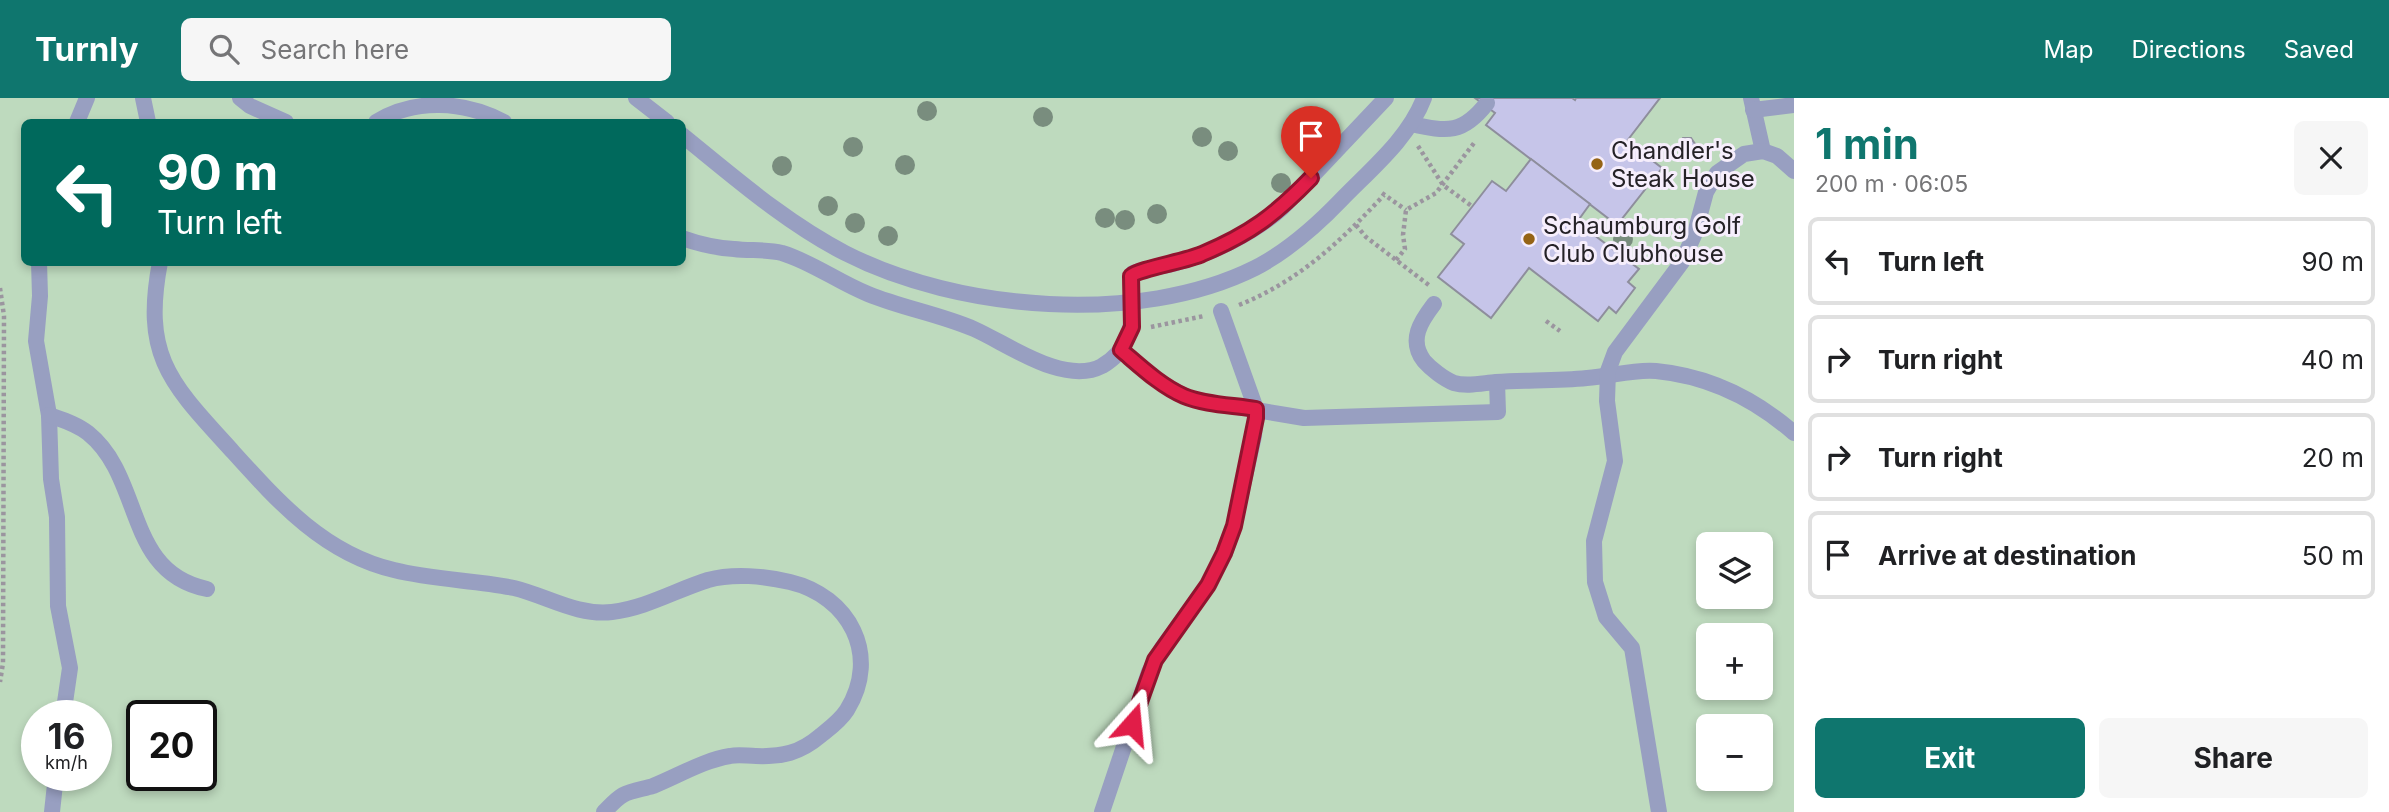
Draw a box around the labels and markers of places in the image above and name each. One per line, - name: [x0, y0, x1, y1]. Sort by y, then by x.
- pin: [1281, 106, 1341, 178]
- place label: Chandler's Steak House: [1611, 136, 1755, 193]
- marker: Chandler's Steak House: [1589, 156, 1605, 172]
- place label: Schaumburg Golf Club Clubhouse: [1543, 211, 1741, 268]
- marker: Schaumburg Golf Club Clubhouse: [1521, 231, 1537, 247]

